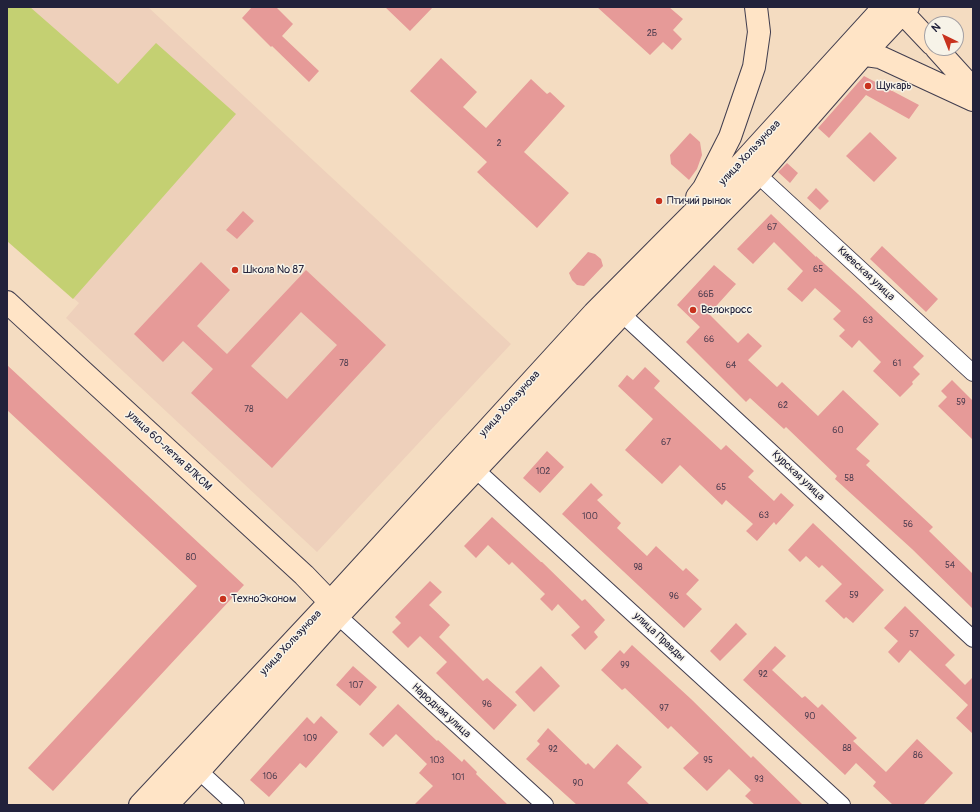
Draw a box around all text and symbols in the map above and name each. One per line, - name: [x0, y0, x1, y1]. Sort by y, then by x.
- north arrow: [924, 16, 964, 56]
- text: N: [929, 20, 943, 35]
- house number: 2Б: [647, 29, 657, 39]
- place label: Щукарь: [876, 79, 912, 93]
- marker: Щукарь: [863, 81, 873, 91]
- street label: улица Хользунова: [716, 118, 784, 188]
- house number: 2: [496, 139, 502, 149]
- place label: Птичий рынок: [667, 194, 731, 208]
- marker: Птичий рынок: [654, 196, 664, 206]
- house number: 67: [767, 223, 777, 233]
- street label: Киевская улица: [835, 244, 897, 304]
- place label: Школа № 87: [243, 263, 304, 277]
- marker: Школа № 87: [230, 265, 240, 275]
- house number: 65: [813, 265, 823, 275]
- house number: 66Б: [698, 290, 714, 300]
- place label: Велокросс: [701, 303, 752, 317]
- marker: Велокросс: [688, 305, 698, 315]
- house number: 63: [863, 316, 873, 326]
- house number: 66: [704, 335, 714, 345]
- house number: 78: [339, 359, 349, 369]
- house number: 61: [893, 359, 901, 369]
- house number: 64: [726, 361, 736, 371]
- street label: улица Хользунова: [477, 368, 543, 440]
- house number: 59: [956, 398, 966, 408]
- house number: 62: [778, 401, 788, 411]
- house number: 78: [244, 405, 254, 415]
- street label: улица 60-летия ВЛКСМ: [124, 408, 214, 494]
- house number: 60: [832, 426, 844, 436]
- house number: 67: [661, 438, 671, 448]
- street label: Курская улица: [769, 448, 827, 504]
- house number: 102: [536, 467, 550, 477]
- house number: 58: [844, 474, 854, 484]
- house number: 65: [716, 483, 726, 493]
- house number: 63: [759, 511, 769, 521]
- house number: 100: [582, 512, 598, 522]
- house number: 56: [903, 520, 913, 530]
- house number: 80: [186, 553, 196, 563]
- house number: 54: [945, 561, 955, 571]
- house number: 98: [633, 563, 643, 573]
- house number: 59: [849, 591, 859, 601]
- place label: ТехноЭконом: [231, 592, 296, 606]
- house number: 96: [669, 592, 679, 602]
- marker: ТехноЭконом: [218, 594, 228, 604]
- street label: улица Хользунова: [257, 608, 325, 678]
- street label: улица Правды: [630, 610, 688, 664]
- house number: 57: [909, 630, 919, 640]
- house number: 99: [620, 661, 630, 671]
- house number: 92: [758, 670, 768, 680]
- house number: 107: [349, 681, 363, 691]
- street label: Народная улица: [409, 681, 473, 741]
- house number: 96: [482, 700, 492, 710]
- house number: 97: [659, 704, 669, 714]
- house number: 90: [805, 712, 815, 722]
- house number: 109: [303, 734, 317, 744]
- house number: 88: [842, 744, 852, 754]
- house number: 92: [548, 745, 558, 755]
- house number: 86: [913, 751, 923, 761]
- house number: 103: [430, 756, 444, 766]
- house number: 95: [703, 756, 713, 766]
- house number: 106: [263, 772, 277, 782]
- house number: 101: [451, 773, 465, 783]
- house number: 93: [754, 775, 764, 785]
- house number: 90: [573, 779, 583, 789]

